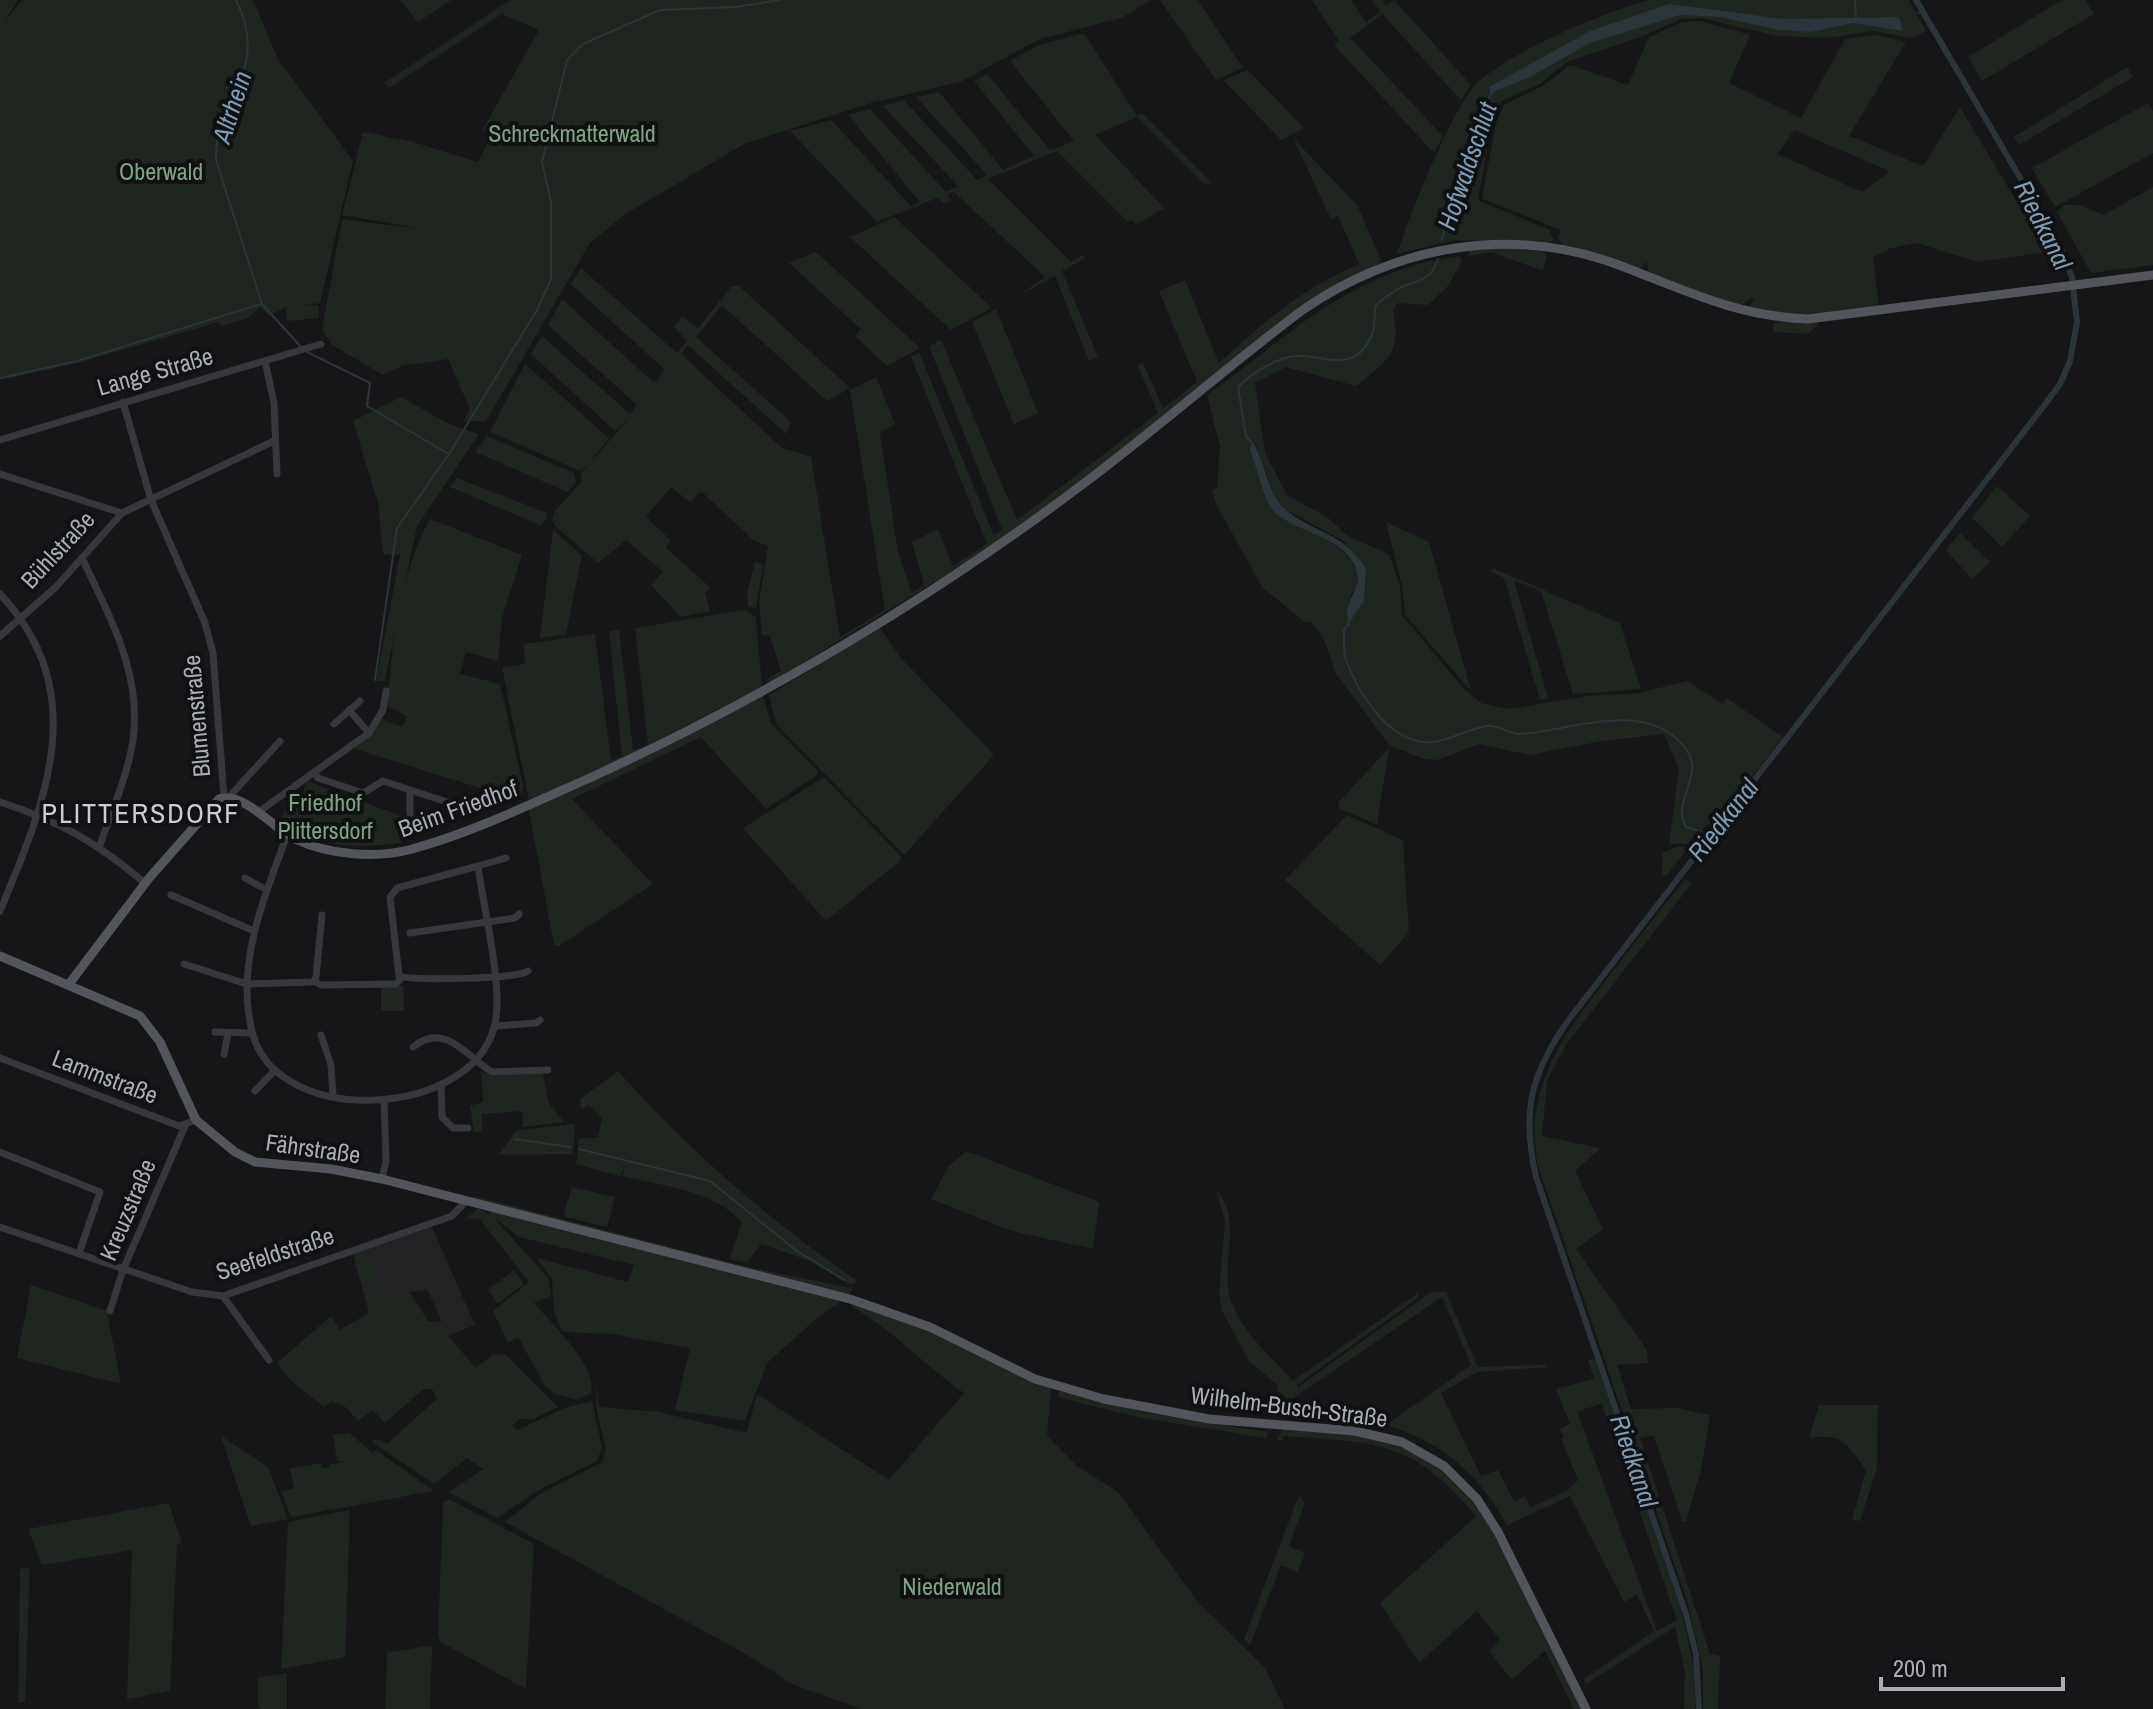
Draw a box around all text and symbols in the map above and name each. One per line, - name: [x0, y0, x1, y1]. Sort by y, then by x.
- water label: Altrhein: [203, 66, 260, 148]
- water label: Hofwaldschlut: [1428, 96, 1505, 234]
- park label: Schreckmatterwald: [488, 117, 656, 149]
- park label: Oberwald: [119, 155, 203, 187]
- water label: Riedkanal: [2006, 174, 2081, 277]
- street label: Lange Straße: [93, 339, 216, 403]
- street label: Bühlstraße: [13, 504, 101, 595]
- street label: Blumenstraße: [175, 654, 217, 778]
- water label: Riedkanal: [1679, 770, 1767, 868]
- street label: Beim Friedhof: [394, 772, 522, 844]
- park label: Friedhof Plittersdorf: [277, 786, 373, 846]
- district label: PLITTERSDORF: [42, 794, 240, 832]
- street label: Lammstraße: [48, 1041, 163, 1111]
- street label: Fährstraße: [264, 1126, 363, 1170]
- street label: Kreuzstraße: [91, 1154, 163, 1265]
- street label: Seefeldstraße: [211, 1219, 338, 1287]
- street label: Wilhelm-Busch-Straße: [1189, 1378, 1389, 1434]
- water label: Riedkanal: [1602, 1410, 1667, 1513]
- park label: Niederwald: [902, 1570, 1002, 1602]
- scale bar: [1881, 1641, 2063, 1691]
- text: 200 m: [1893, 1652, 1948, 1684]

